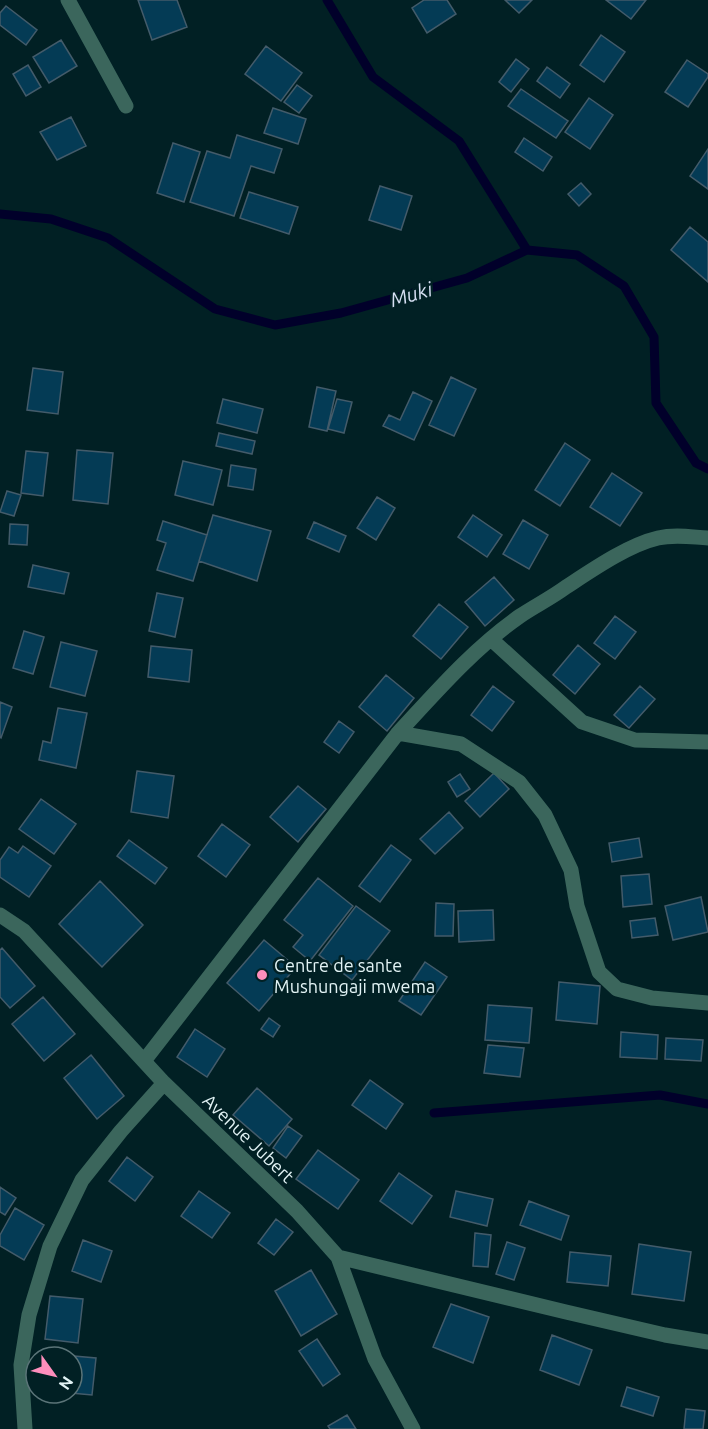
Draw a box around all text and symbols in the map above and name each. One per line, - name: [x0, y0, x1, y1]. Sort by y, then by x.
- water label: Muki: [387, 277, 436, 311]
- place label: Centre de sante Mushungaji mwema: [274, 955, 435, 996]
- marker: Centre de sante Mushungaji mwema: [255, 968, 269, 982]
- street label: Avenue Jubert: [200, 1090, 298, 1186]
- north arrow: [24, 1345, 84, 1405]
- text: N: [56, 1373, 77, 1393]

